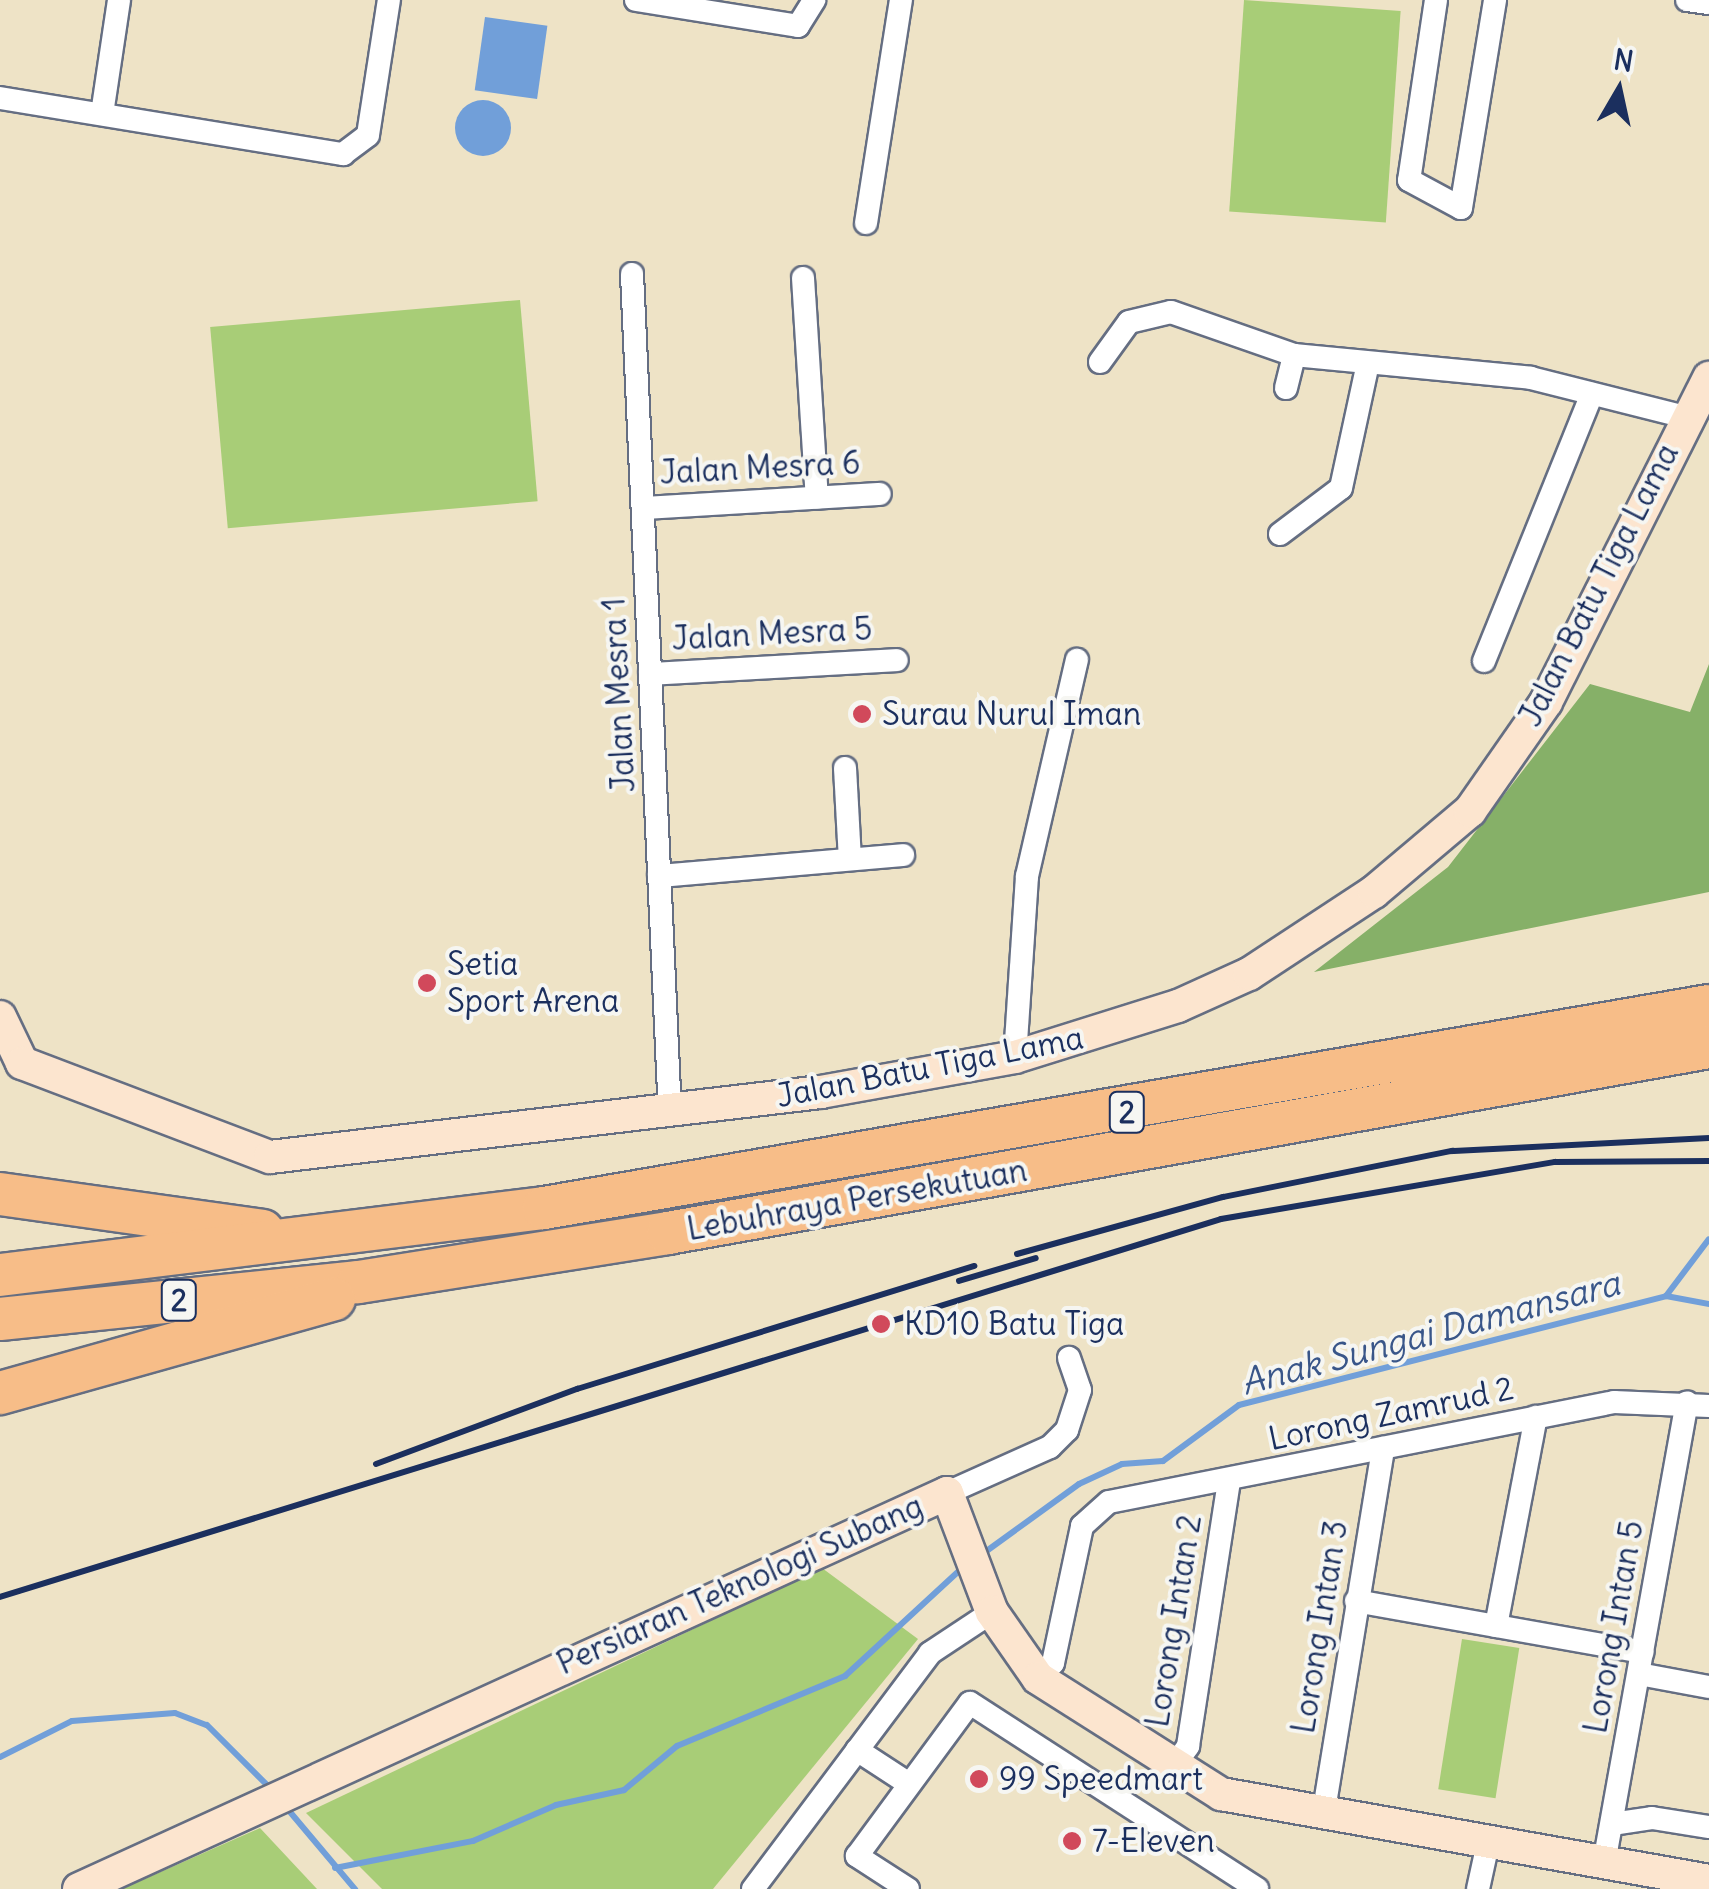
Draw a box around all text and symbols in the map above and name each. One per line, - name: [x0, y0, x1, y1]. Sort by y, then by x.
- north arrow: [1569, 40, 1669, 140]
- text: N: [1611, 41, 1636, 80]
- street label: Jalan Batu Tiga Lama: [1511, 437, 1687, 733]
- street label: Jalan Mesra 6: [659, 444, 861, 492]
- street label: Jalan Mesra 1: [595, 597, 643, 793]
- street label: Jalan Mesra 5: [671, 610, 873, 658]
- place label: Surau Nurul Iman: [882, 695, 1141, 733]
- marker: Surau Nurul Iman: [851, 703, 873, 725]
- place label: Setia Sport Arena: [447, 946, 619, 1021]
- marker: Setia Sport Arena: [416, 972, 438, 994]
- street label: Jalan Batu Tiga Lama: [773, 1018, 1087, 1116]
- road number: 2: [1107, 1087, 1147, 1137]
- street label: Lebuhraya Persekutuan: [684, 1151, 1030, 1249]
- water label: Anak Sungai Damansara: [1236, 1261, 1624, 1403]
- road number: 2: [159, 1275, 199, 1325]
- place label: KD10 Batu Tiga: [904, 1305, 1124, 1343]
- marker: KD10 Batu Tiga: [868, 1311, 894, 1337]
- street label: Lorong Zamrud 2: [1265, 1369, 1517, 1459]
- street label: Persiaran Teknologi Subang: [551, 1487, 929, 1683]
- street label: Lorong Intan 2: [1138, 1512, 1210, 1730]
- street label: Lorong Intan 3: [1284, 1518, 1356, 1736]
- street label: Lorong Intan 5: [1576, 1518, 1652, 1736]
- place label: 99 Speedmart: [999, 1760, 1203, 1798]
- marker: 99 Speedmart: [968, 1768, 990, 1790]
- place label: 7-Eleven: [1092, 1822, 1215, 1860]
- marker: 7-Eleven: [1061, 1830, 1083, 1852]

